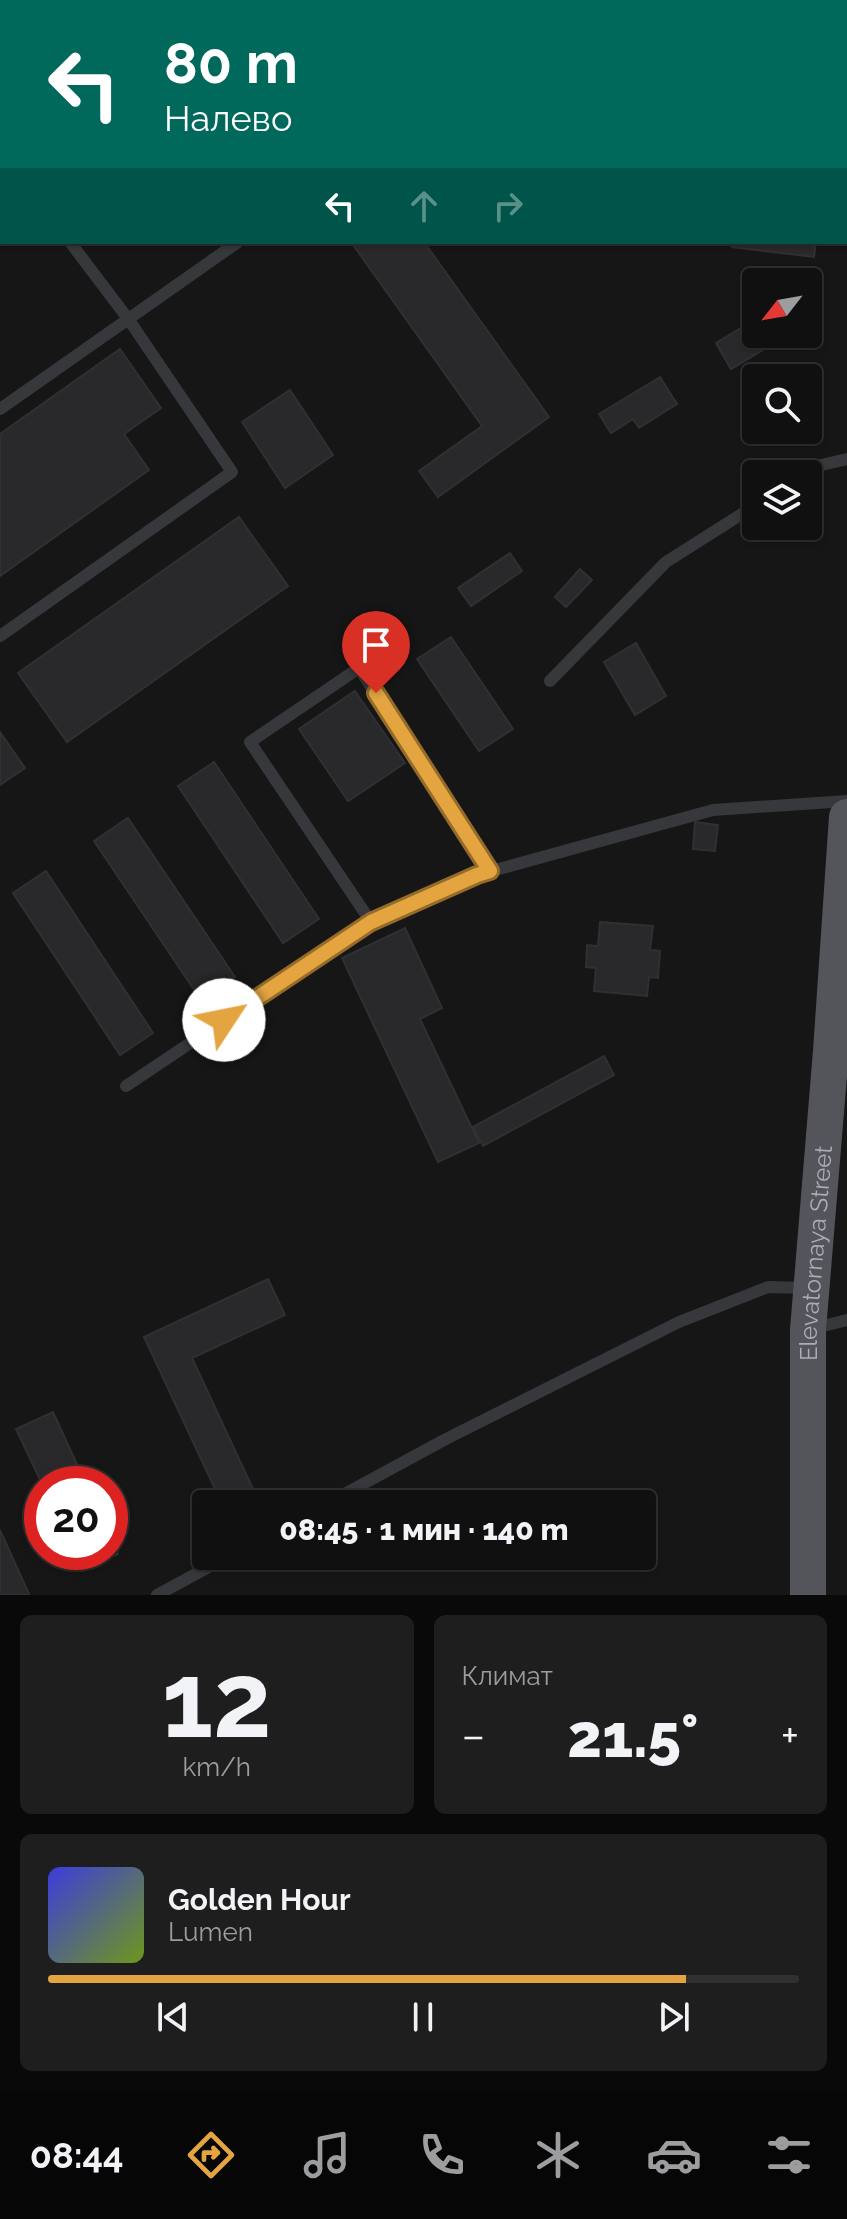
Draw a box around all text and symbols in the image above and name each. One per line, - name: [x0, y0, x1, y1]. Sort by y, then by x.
- text: 80 m: [164, 30, 298, 96]
- icon: left: [32, 32, 136, 136]
- text: Налево: [164, 97, 292, 139]
- icon: left: [318, 184, 362, 228]
- icon: ahead: [402, 184, 446, 228]
- icon: right: [486, 184, 530, 228]
- north arrow: [742, 268, 822, 348]
- map controls: [742, 268, 822, 540]
- button: search: [742, 364, 822, 444]
- button: layers: [742, 460, 822, 540]
- pin: [342, 611, 410, 693]
- icon: arrive: [354, 623, 398, 667]
- position arrow: [182, 978, 266, 1062]
- street label: Elevatornaya Street: [794, 1144, 838, 1361]
- speed limit sign: 20: [24, 1466, 128, 1570]
- text: 08:45 · 1 мин · 140 m: [279, 1512, 569, 1547]
- text: 12: [162, 1639, 272, 1761]
- text: Климат: [462, 1661, 553, 1691]
- text: 21.5°: [567, 1701, 699, 1771]
- text: −: [462, 1710, 485, 1761]
- text: +: [781, 1710, 799, 1761]
- text: km/h: [182, 1752, 251, 1782]
- text: Golden Hour: [168, 1882, 351, 1917]
- text: Lumen: [168, 1917, 253, 1947]
- icon: previous: [151, 1995, 195, 2039]
- icon: pause: [401, 1995, 445, 2039]
- icon: next: [652, 1995, 696, 2039]
- icon: directions: [183, 2127, 239, 2183]
- icon: music: [299, 2127, 355, 2183]
- icon: phone: [414, 2127, 470, 2183]
- icon: climate: [530, 2127, 586, 2183]
- icon: car: [646, 2127, 702, 2183]
- icon: filters: [761, 2127, 817, 2183]
- text: 08:44: [30, 2134, 124, 2176]

